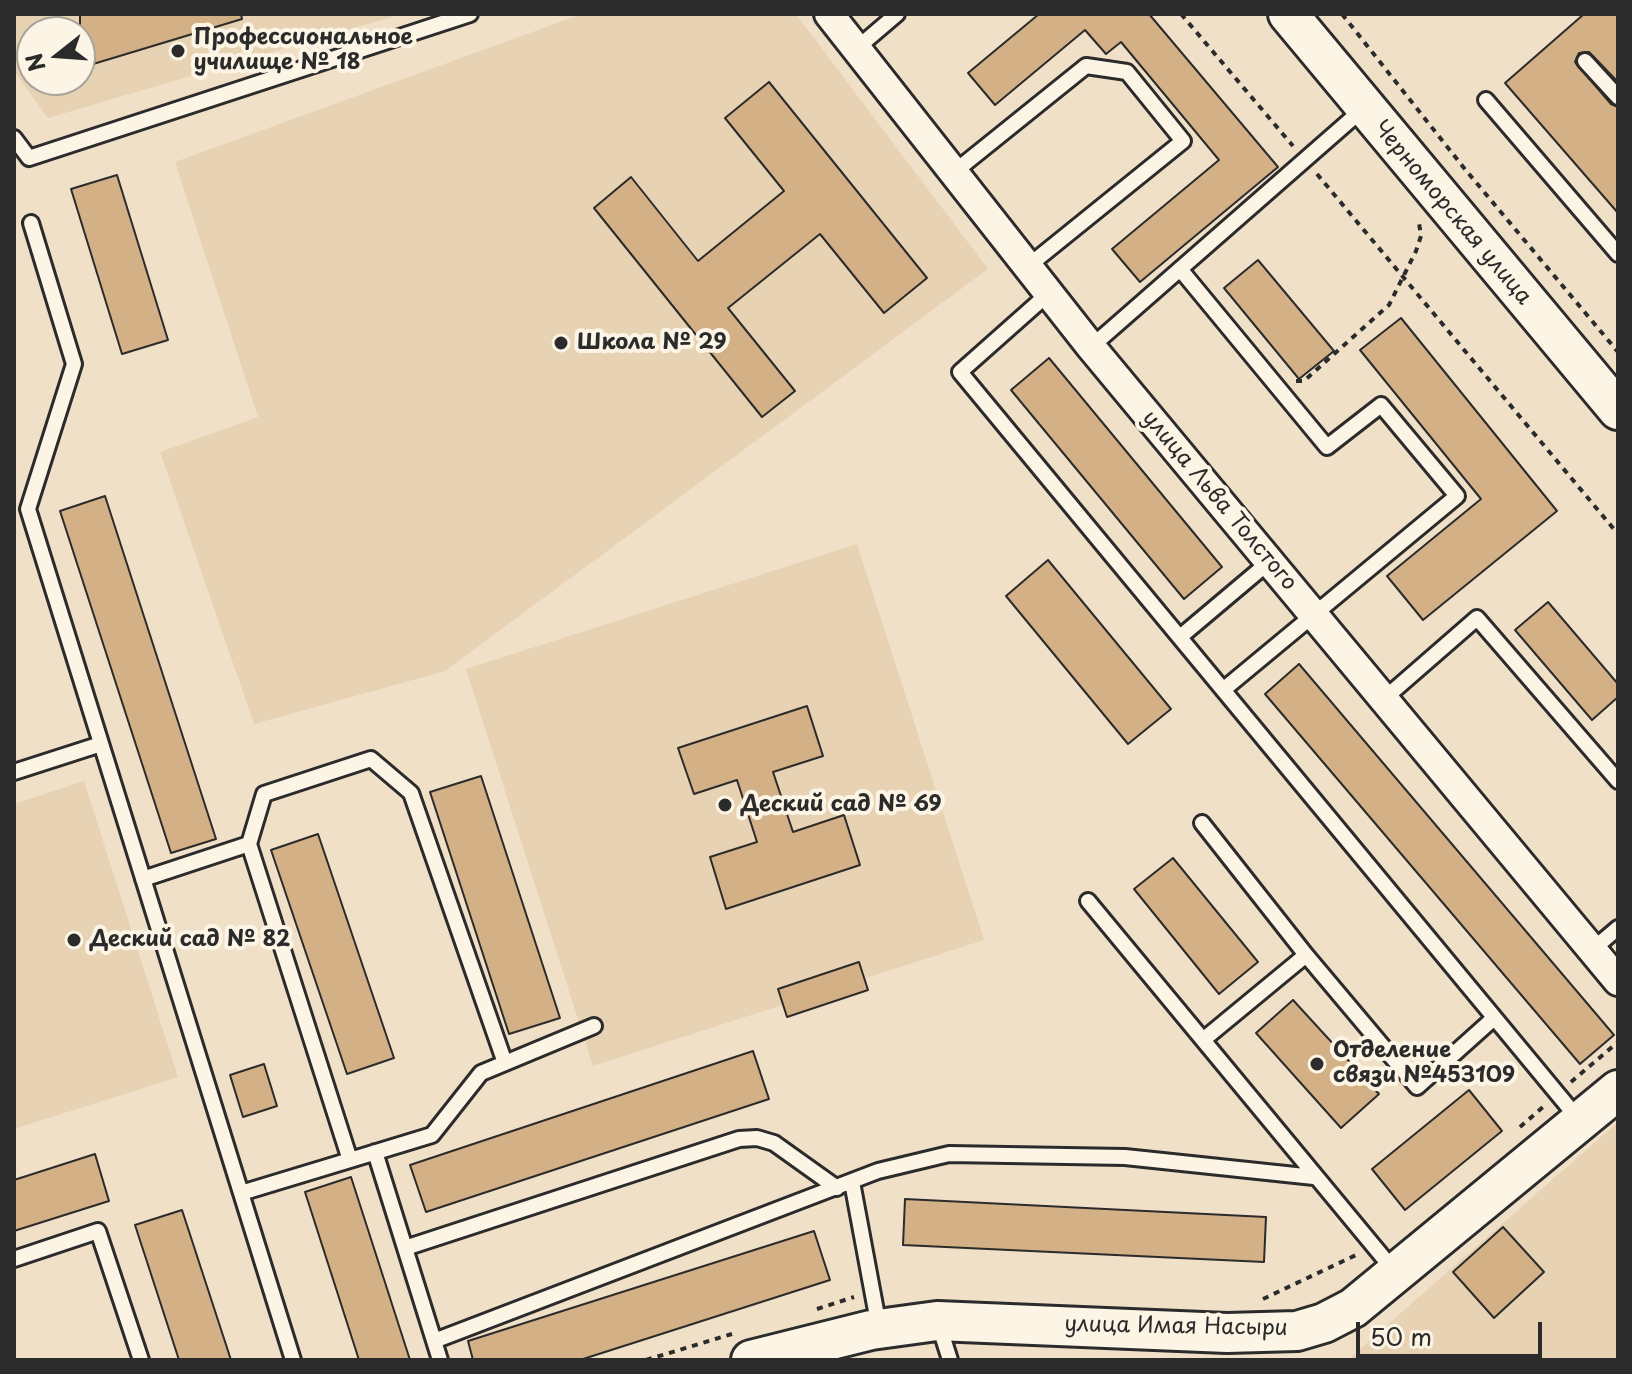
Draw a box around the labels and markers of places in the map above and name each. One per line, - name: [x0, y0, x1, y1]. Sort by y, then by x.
- place label: Профессиональное училище № 18: [194, 25, 413, 76]
- marker: Профессиональное училище № 18: [169, 42, 187, 60]
- place label: Школа № 29: [577, 330, 727, 356]
- marker: Школа № 29: [552, 334, 570, 352]
- place label: Деский сад № 69: [741, 792, 942, 818]
- marker: Деский сад № 69: [716, 796, 734, 814]
- place label: Деский сад № 82: [90, 927, 290, 953]
- marker: Деский сад № 82: [65, 931, 83, 949]
- place label: Отделение связи №453109: [1333, 1038, 1515, 1090]
- marker: Отделение связи №453109: [1308, 1055, 1326, 1073]

